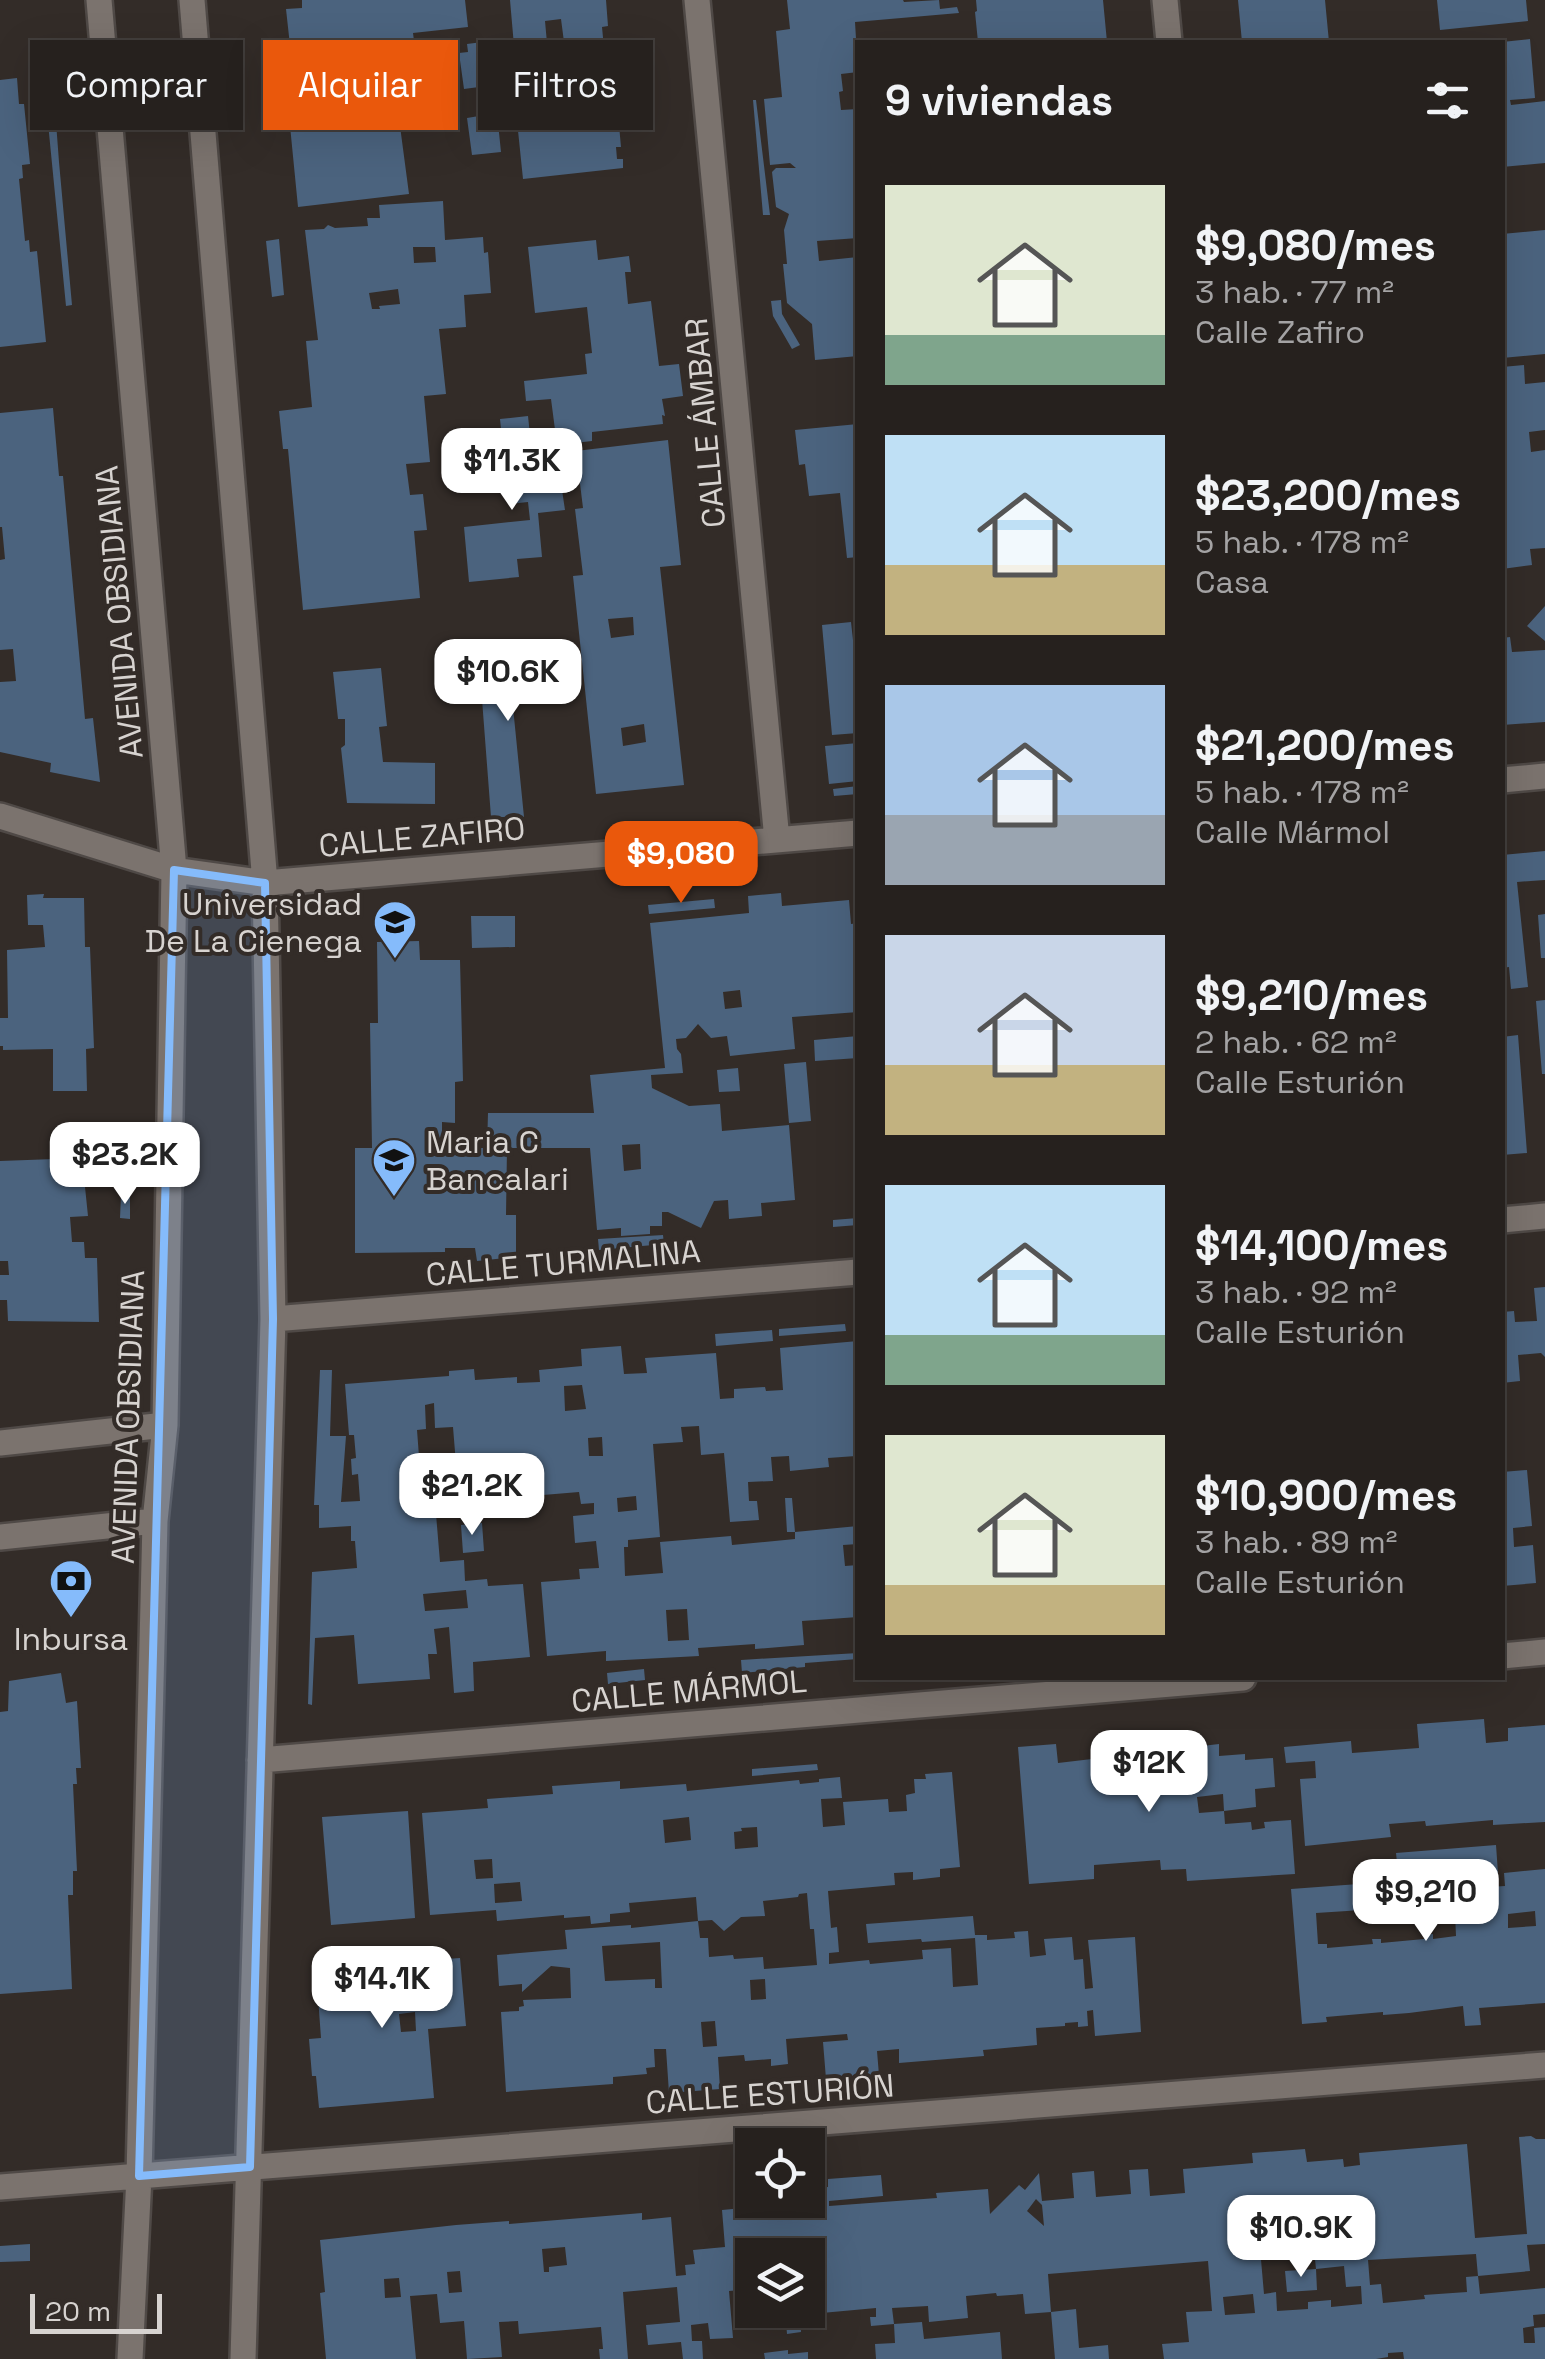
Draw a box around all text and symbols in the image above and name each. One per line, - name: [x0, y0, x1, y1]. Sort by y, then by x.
- chip: Comprar: [30, 40, 243, 130]
- chip: Alquilar: [263, 40, 458, 130]
- chip: Filtros: [478, 40, 653, 130]
- icon: filters: [1420, 73, 1475, 128]
- text: 9 viviendas: [885, 74, 1113, 127]
- text: $9,080/mes: [1195, 219, 1436, 272]
- icon: home: [965, 225, 1085, 345]
- text: 3 hab. · 77 m²: [1195, 272, 1394, 312]
- text: Calle Zafiro: [1195, 312, 1365, 352]
- street label: CALLE ÁMBAR: [676, 316, 734, 530]
- pin: $11.3K: [431, 428, 593, 513]
- text: $11.3K: [463, 440, 561, 480]
- street label: AVENIDA OBSIDIANA: [86, 464, 152, 760]
- text: $23,200/mes: [1195, 469, 1461, 522]
- icon: home: [965, 475, 1085, 595]
- text: 5 hab. · 178 m²: [1195, 522, 1409, 562]
- text: Casa: [1195, 562, 1269, 602]
- pin: $10.6K: [427, 639, 589, 724]
- text: $10.6K: [456, 651, 560, 691]
- text: $21,200/mes: [1195, 719, 1455, 772]
- icon: home: [965, 725, 1085, 845]
- text: 5 hab. · 178 m²: [1195, 772, 1409, 812]
- street label: CALLE ZAFIRO: [317, 808, 527, 866]
- text: Calle Mármol: [1195, 812, 1390, 852]
- pin: $9,080: [600, 821, 762, 906]
- text: $9,080: [627, 833, 735, 873]
- place label: Universidad De La Cienega: [145, 884, 362, 961]
- school or university icon: Universidad De La Cienega: [372, 899, 418, 960]
- text: $9,210/mes: [1195, 969, 1428, 1022]
- icon: home: [965, 975, 1085, 1095]
- text: 2 hab. · 62 m²: [1195, 1022, 1397, 1062]
- text: Calle Esturión: [1195, 1062, 1405, 1102]
- pin: $23.2K: [44, 1122, 206, 1207]
- place label: Maria C Bancalari: [426, 1122, 569, 1199]
- text: $23.2K: [72, 1134, 178, 1174]
- school or university icon: Maria C Bancalari: [371, 1137, 417, 1198]
- text: $14,100/mes: [1195, 1219, 1448, 1272]
- icon: home: [965, 1225, 1085, 1345]
- street label: CALLE TURMALINA: [424, 1231, 702, 1295]
- street label: AVENIDA OBSIDIANA: [103, 1269, 153, 1565]
- text: 3 hab. · 92 m²: [1195, 1272, 1397, 1312]
- text: Calle Esturión: [1195, 1312, 1405, 1352]
- pin: $21.2K: [391, 1453, 553, 1538]
- text: $21.2K: [421, 1465, 523, 1505]
- text: $10,900/mes: [1195, 1469, 1457, 1522]
- icon: home: [965, 1475, 1085, 1595]
- text: 3 hab. · 89 m²: [1195, 1522, 1397, 1562]
- bank icon: Inbursa: [48, 1558, 94, 1619]
- text: Calle Esturión: [1195, 1562, 1405, 1602]
- place label: Inbursa: [14, 1619, 128, 1659]
- street label: CALLE MÁRMOL: [570, 1661, 808, 1721]
- pin: $12K: [1090, 1730, 1208, 1815]
- text: $12K: [1113, 1742, 1185, 1782]
- pin: $9,210: [1345, 1859, 1507, 1944]
- text: $9,210: [1375, 1871, 1477, 1911]
- pin: $14.1K: [301, 1946, 463, 2031]
- text: $14.1K: [334, 1958, 430, 1998]
- street label: CALLE ESTURIÓN: [644, 2065, 896, 2123]
- map controls: [735, 2128, 825, 2328]
- button: locate: [735, 2128, 825, 2218]
- pin: $10.9K: [1220, 2195, 1382, 2280]
- text: $10.9K: [1249, 2207, 1353, 2247]
- button: layers: [735, 2238, 825, 2328]
- scale bar: [30, 2289, 162, 2334]
- text: 20 m: [45, 2293, 111, 2329]

